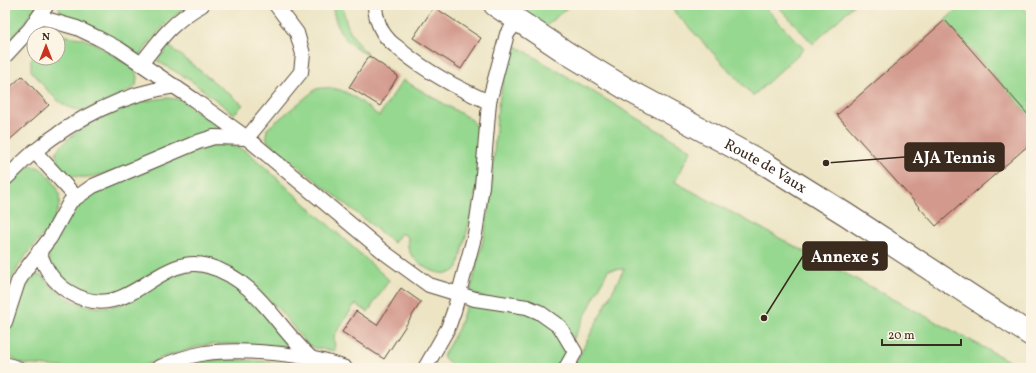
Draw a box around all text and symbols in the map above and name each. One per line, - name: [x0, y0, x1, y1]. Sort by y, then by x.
- north arrow: [26, 26, 66, 66]
- text: N: [42, 30, 50, 45]
- street label: Route de Vaux: [720, 135, 810, 199]
- callout: AJA Tennis: [905, 143, 1004, 171]
- text: AJA Tennis: [913, 148, 995, 170]
- callout: Annexe 5: [803, 242, 887, 270]
- text: Annexe 5: [811, 247, 879, 269]
- scale bar: [882, 321, 961, 347]
- text: 20 m: [888, 328, 915, 344]

